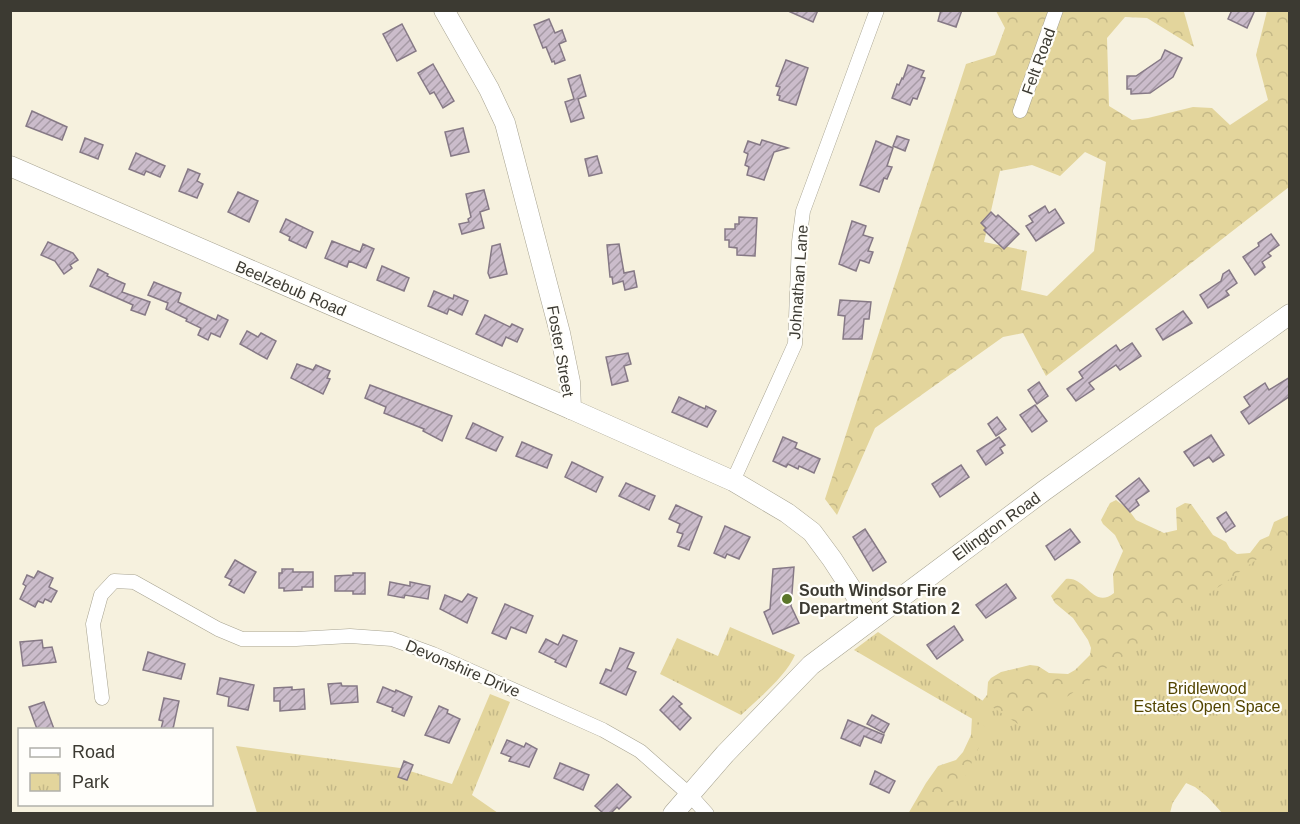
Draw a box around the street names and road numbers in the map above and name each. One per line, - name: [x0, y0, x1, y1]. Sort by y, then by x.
- street label: Felt Road: [1019, 26, 1058, 97]
- street label: Johnathan Lane: [786, 224, 811, 340]
- street label: Beelzebub Road: [233, 258, 349, 319]
- street label: Foster Street: [544, 304, 577, 399]
- street label: Ellington Road: [949, 489, 1043, 564]
- street label: Devonshire Drive: [403, 637, 523, 700]

